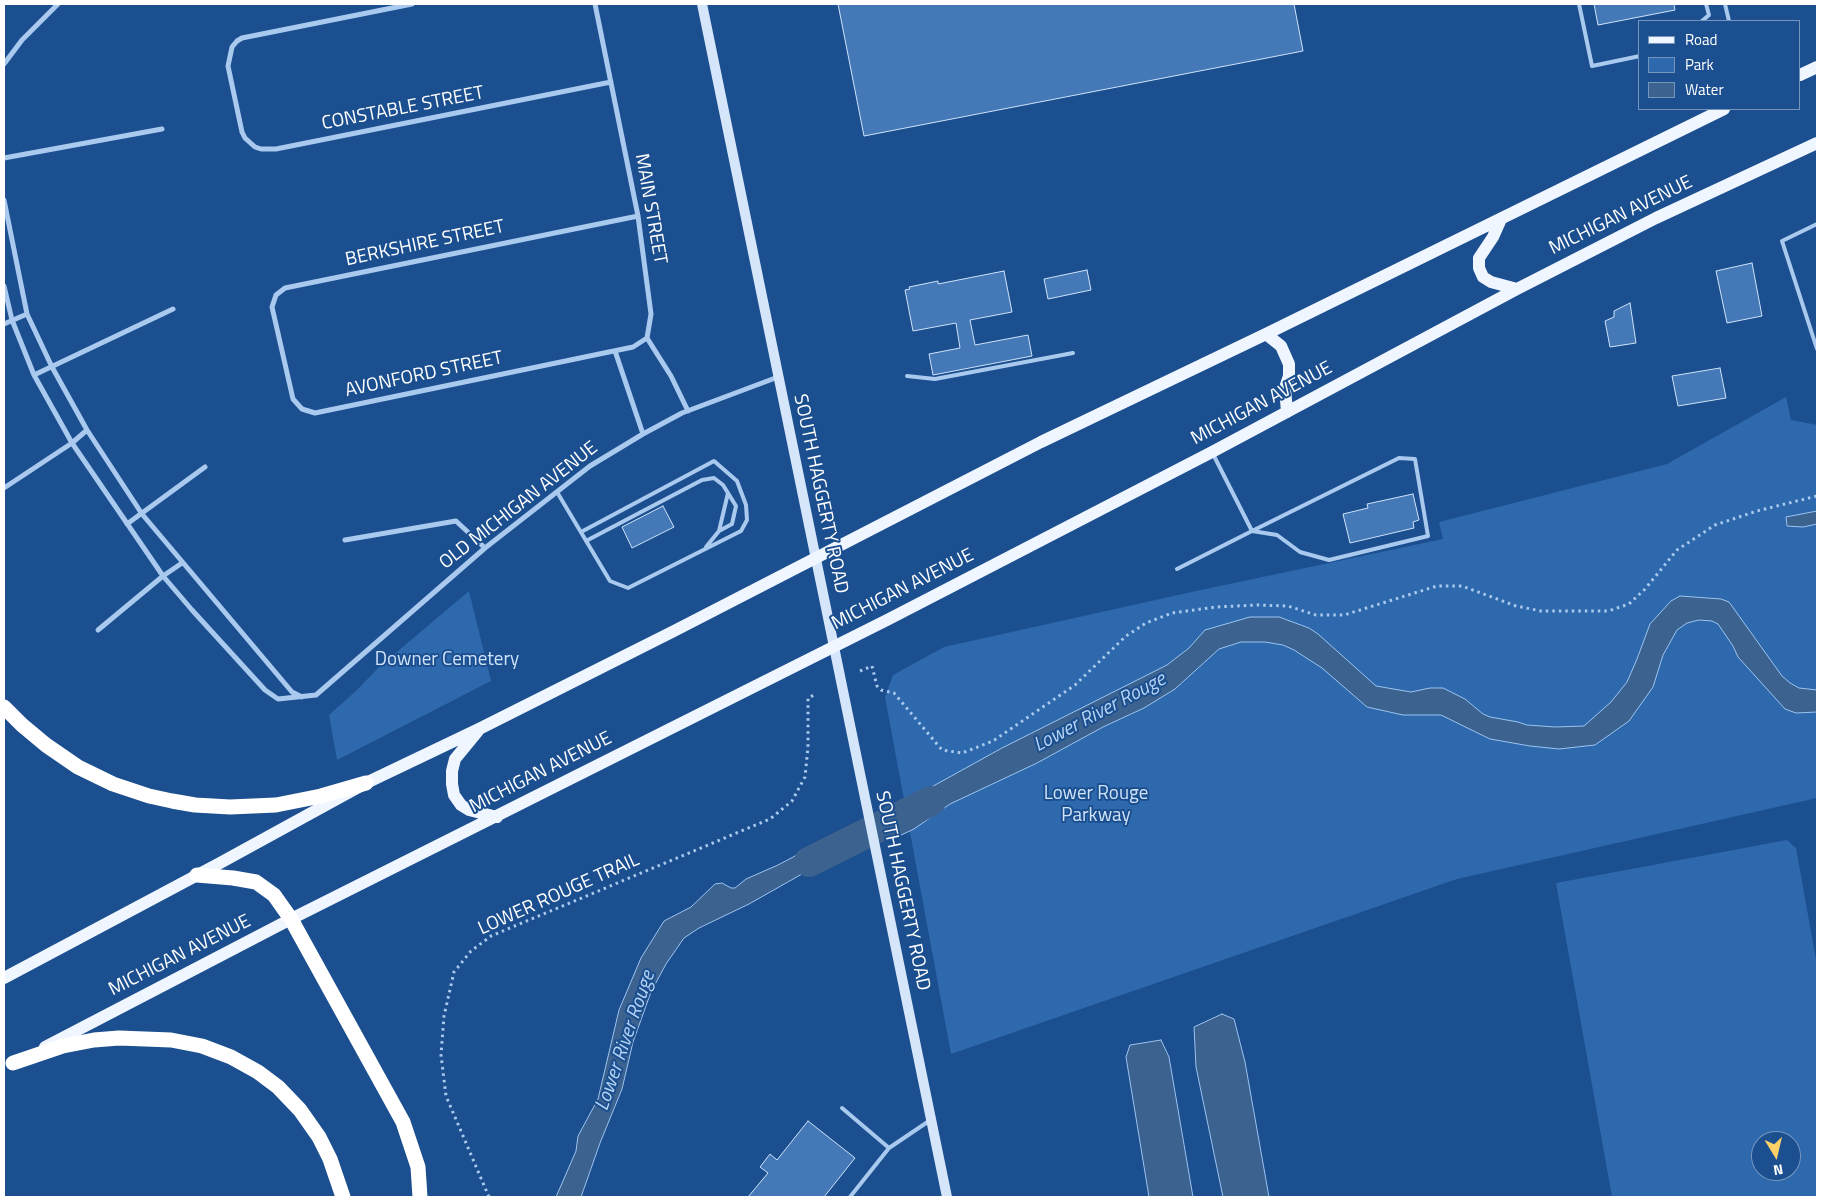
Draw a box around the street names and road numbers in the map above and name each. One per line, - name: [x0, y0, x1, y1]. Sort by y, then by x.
- street label: CONSTABLE STREET: [320, 82, 486, 136]
- street label: MAIN STREET: [629, 152, 671, 266]
- street label: MICHIGAN AVENUE: [1546, 171, 1696, 261]
- street label: BERKSHIRE STREET: [343, 216, 507, 272]
- street label: AVONFORD STREET: [343, 347, 505, 403]
- street label: MICHIGAN AVENUE: [1188, 357, 1336, 451]
- street label: SOUTH HAGGERTY ROAD: [788, 392, 852, 596]
- street label: OLD MICHIGAN AVENUE: [435, 437, 603, 575]
- street label: MICHIGAN AVENUE: [828, 544, 978, 636]
- street label: MICHIGAN AVENUE: [466, 727, 616, 819]
- street label: SOUTH HAGGERTY ROAD: [870, 789, 934, 993]
- street label: LOWER ROUGE TRAIL: [475, 849, 643, 941]
- street label: MICHIGAN AVENUE: [105, 910, 255, 1002]

